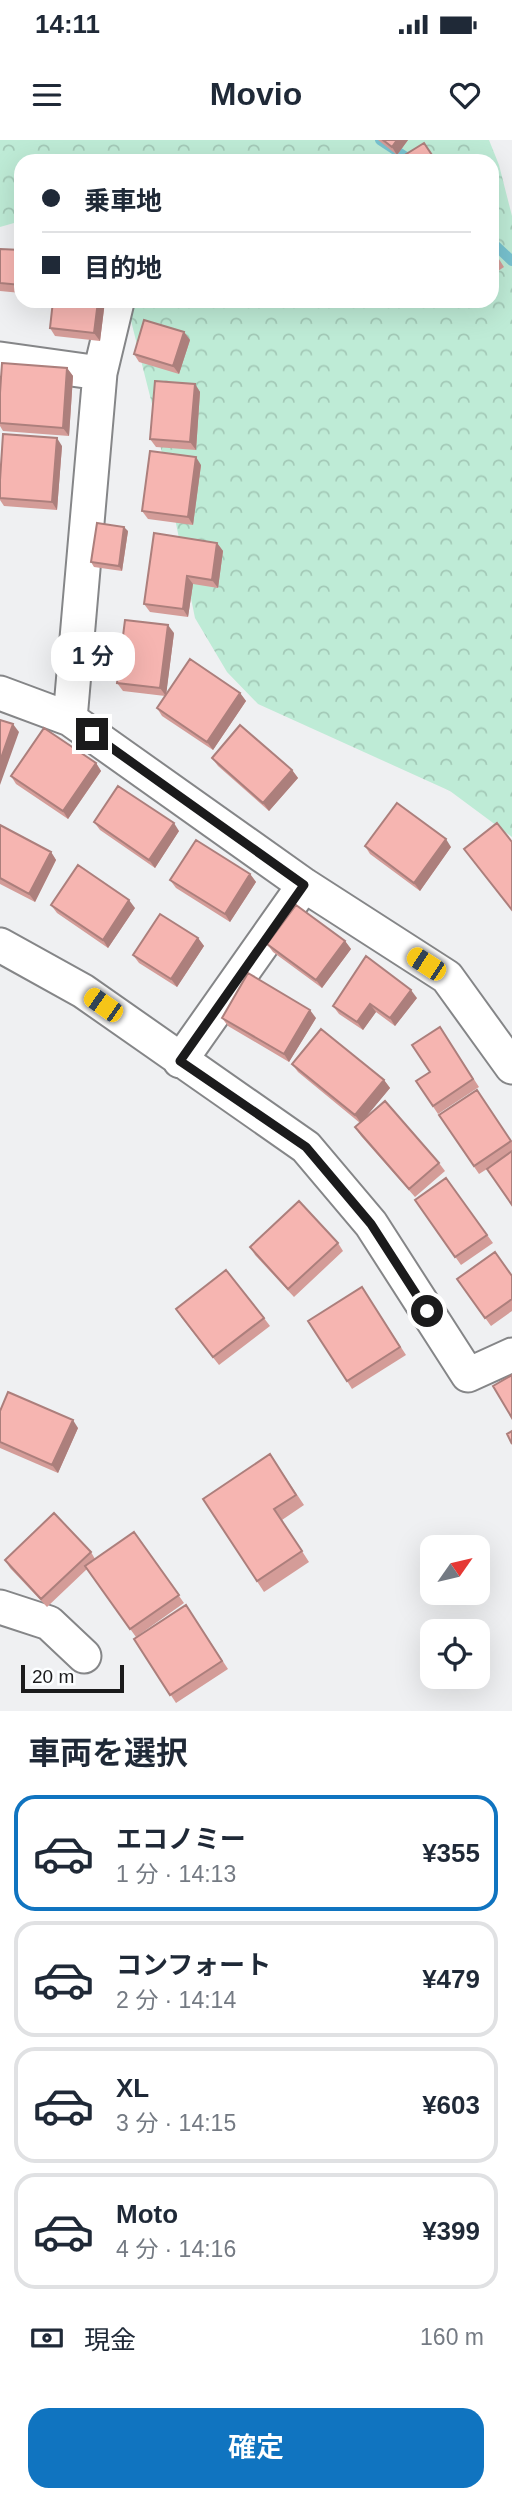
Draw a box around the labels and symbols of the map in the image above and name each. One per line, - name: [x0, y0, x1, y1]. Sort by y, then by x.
- callout: 1 分: [50, 632, 134, 682]
- route end: [76, 718, 108, 750]
- car: [403, 944, 450, 984]
- car: [80, 984, 127, 1026]
- route start: [411, 1295, 443, 1327]
- north arrow: [420, 1535, 490, 1605]
- scale bar: [21, 1662, 124, 1694]

